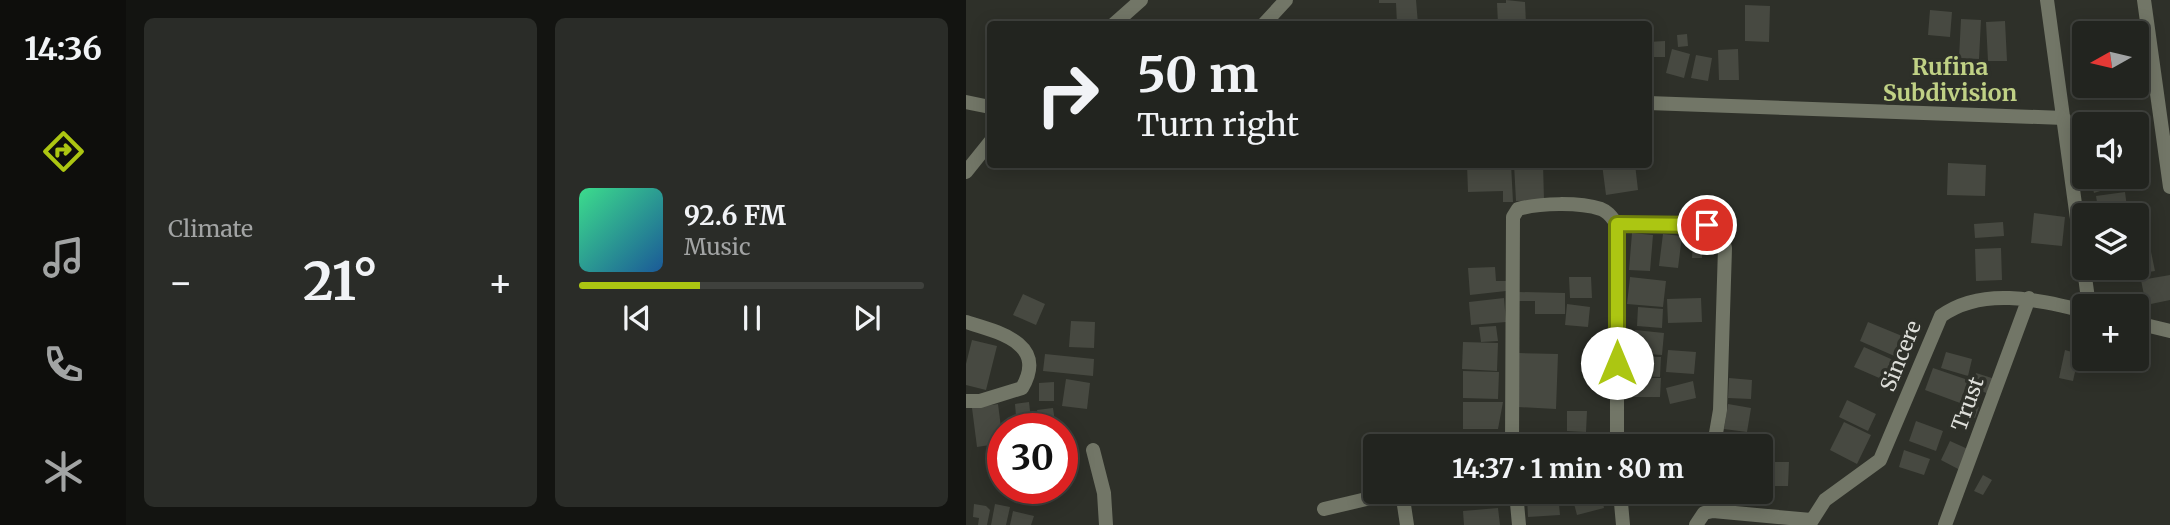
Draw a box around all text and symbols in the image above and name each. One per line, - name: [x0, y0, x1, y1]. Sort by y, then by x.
- north arrow: [2072, 21, 2149, 98]
- map controls: [2072, 21, 2149, 371]
- text: 14:36: [24, 29, 102, 69]
- text: 50 m: [1137, 44, 1258, 105]
- icon: right: [1022, 49, 1113, 140]
- district label: Rufina Subdivision: [1883, 52, 2018, 107]
- text: Turn right: [1137, 105, 1299, 145]
- button: sound: [2072, 112, 2149, 189]
- icon: directions: [39, 127, 88, 176]
- pin: [1677, 195, 1737, 255]
- text: 92.6 FM: [684, 199, 786, 232]
- button: layers: [2072, 203, 2149, 280]
- icon: arrive: [1688, 206, 1726, 244]
- text: Climate: [168, 214, 253, 243]
- text: Music: [684, 232, 751, 261]
- icon: music: [39, 233, 88, 282]
- text: 21°: [303, 249, 378, 314]
- text: −: [168, 259, 193, 306]
- text: +: [488, 259, 513, 306]
- button: +: [2072, 294, 2149, 371]
- icon: previous: [618, 299, 656, 337]
- icon: pause: [733, 299, 771, 337]
- icon: next: [848, 299, 886, 337]
- street label: Sincere: [1874, 316, 1927, 395]
- position arrow: [1580, 326, 1654, 400]
- icon: phone: [39, 340, 88, 389]
- street label: Trust: [1945, 373, 1990, 435]
- speed limit sign: 30: [987, 413, 1078, 504]
- icon: climate: [39, 447, 88, 496]
- text: 14:37 · 1 min · 80 m: [1452, 452, 1684, 485]

